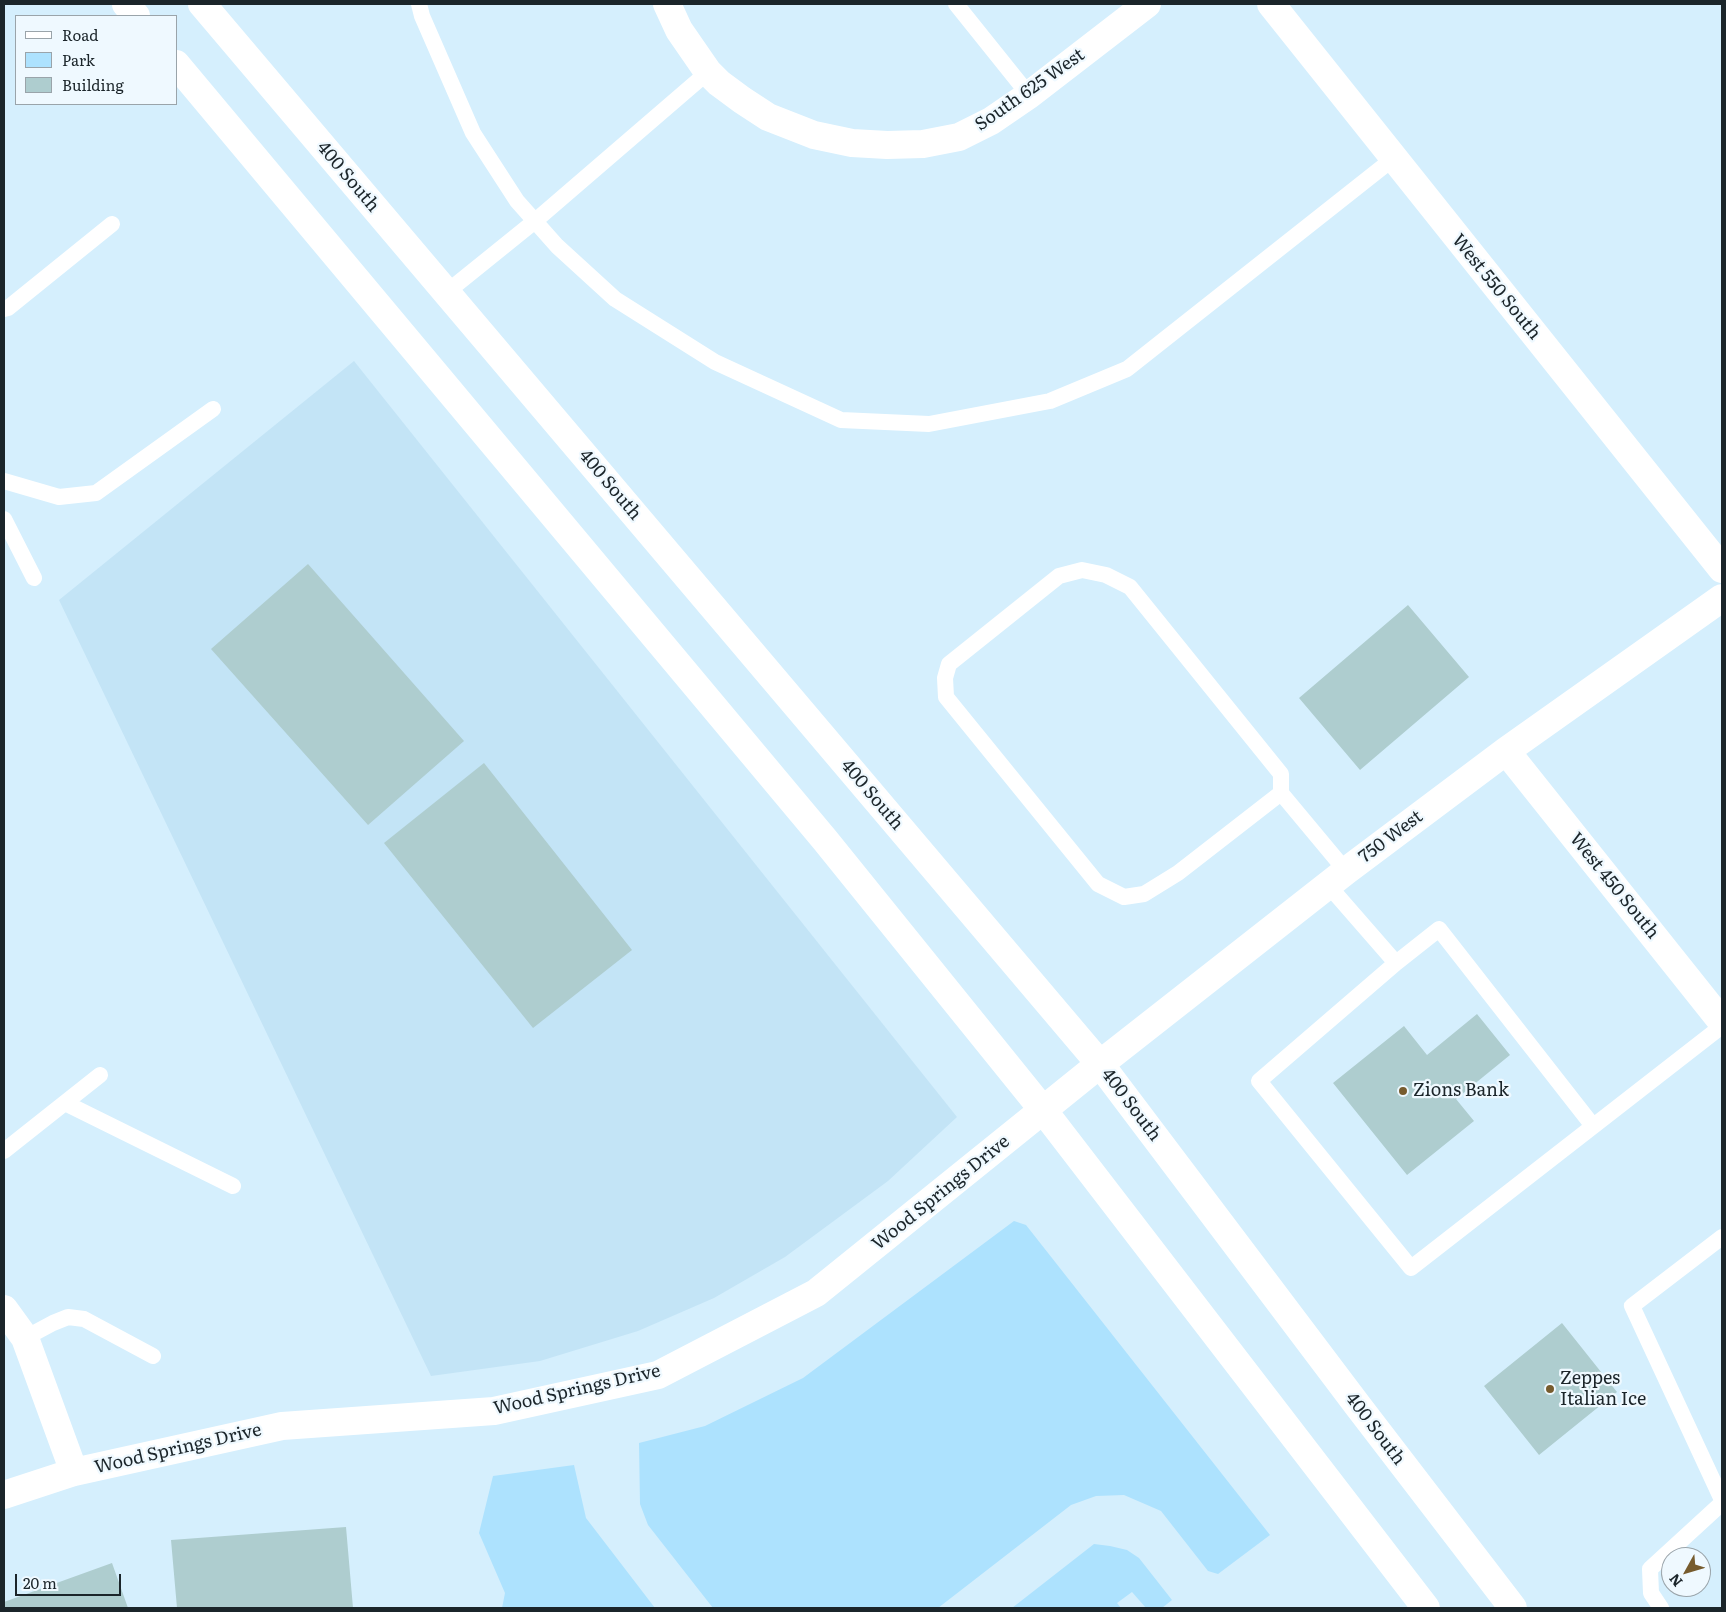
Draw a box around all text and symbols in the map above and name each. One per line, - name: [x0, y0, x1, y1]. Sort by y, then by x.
- legend: [15, 15, 178, 105]
- text: Road: [62, 23, 98, 46]
- street label: South 625 West: [971, 44, 1089, 136]
- text: Park: [62, 48, 95, 71]
- text: Building: [62, 73, 124, 96]
- street label: 400 South: [312, 137, 384, 217]
- street label: West 550 South: [1447, 230, 1545, 344]
- street label: 400 South: [574, 445, 646, 525]
- street label: 400 South: [836, 755, 908, 835]
- street label: 750 West: [1355, 806, 1427, 868]
- street label: West 450 South: [1565, 829, 1663, 943]
- street label: 400 South: [1097, 1064, 1165, 1146]
- place label: Zions Bank: [1413, 1080, 1509, 1102]
- marker: Zions Bank: [1397, 1085, 1409, 1097]
- street label: Wood Springs Drive: [868, 1131, 1014, 1255]
- street label: Wood Springs Drive: [491, 1360, 663, 1420]
- place label: Zeppes Italian Ice: [1560, 1368, 1646, 1410]
- marker: Zeppes Italian Ice: [1544, 1383, 1556, 1395]
- street label: 400 South: [1341, 1388, 1409, 1470]
- street label: Wood Springs Drive: [92, 1419, 264, 1479]
- north arrow: [1661, 1547, 1711, 1597]
- scale bar: [18, 1564, 124, 1596]
- text: N: [1664, 1570, 1687, 1592]
- text: 20 m: [23, 1571, 57, 1594]

